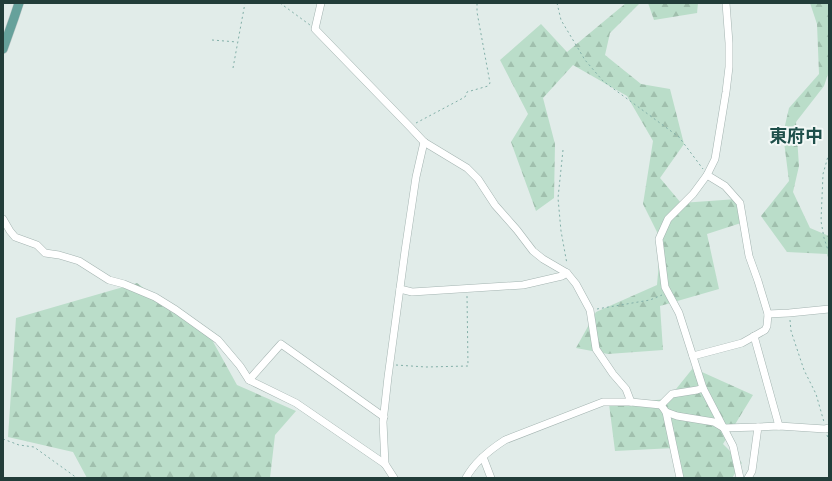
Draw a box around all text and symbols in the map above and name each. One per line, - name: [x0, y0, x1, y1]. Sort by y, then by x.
- district label: 東府中: [769, 127, 823, 146]

